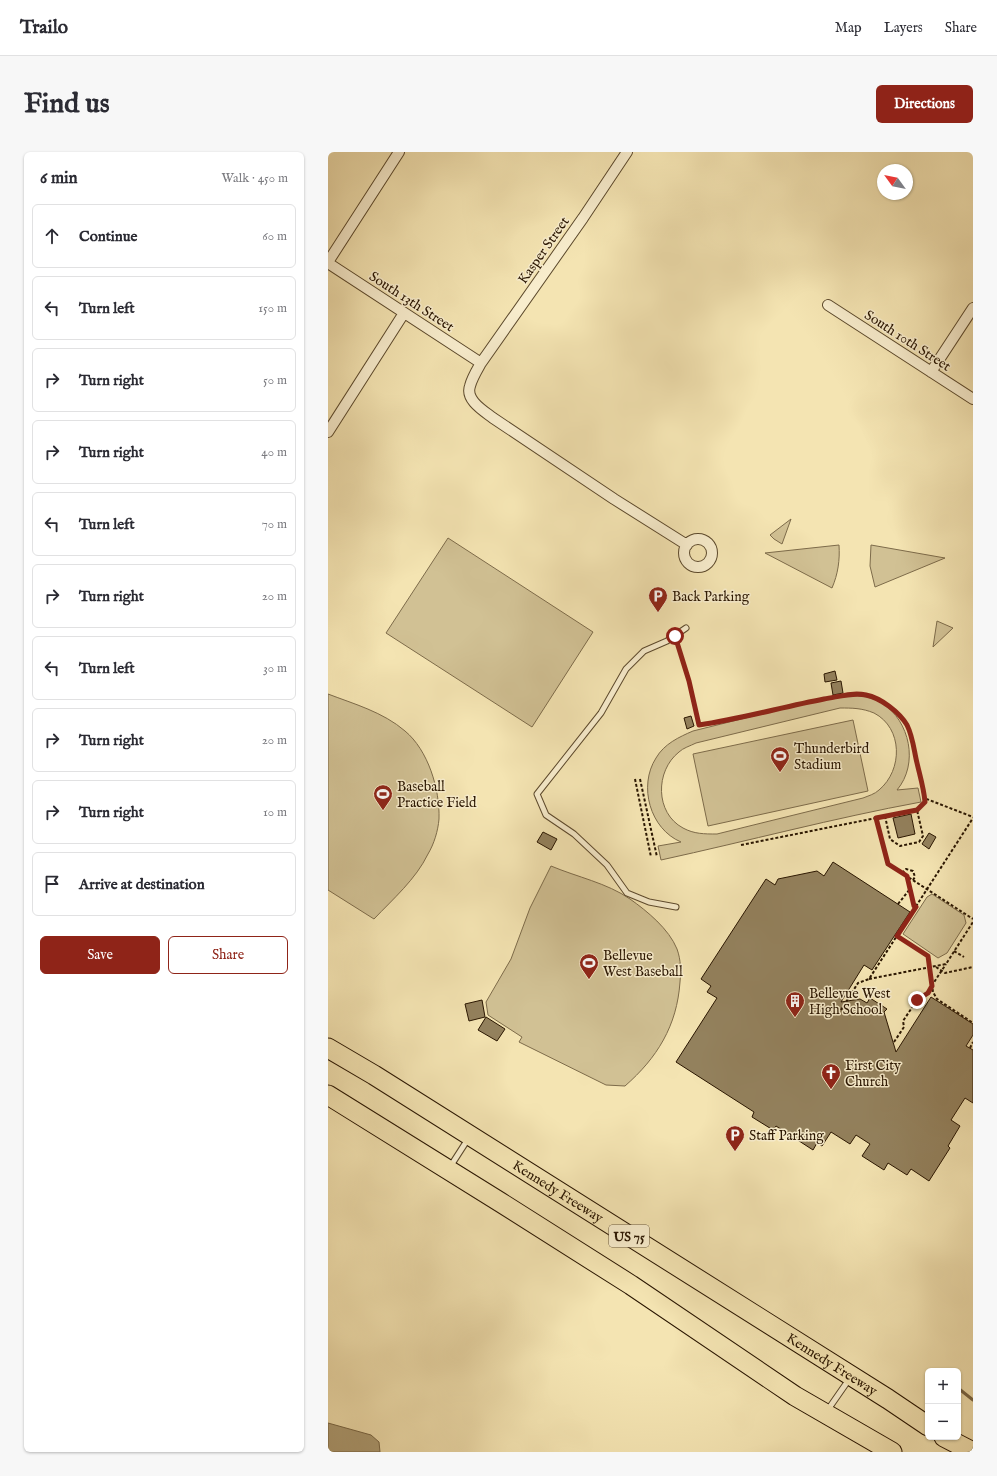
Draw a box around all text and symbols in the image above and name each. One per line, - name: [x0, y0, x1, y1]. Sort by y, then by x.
- text: Trailo: [20, 16, 68, 40]
- text: Map: [835, 19, 862, 37]
- text: Layers: [884, 19, 923, 37]
- text: Share: [945, 19, 977, 37]
- button: Directions: [876, 85, 973, 123]
- text: Find us: [24, 87, 110, 122]
- north arrow: [877, 164, 913, 200]
- text: 6 min: [40, 168, 78, 189]
- text: Walk · 450 m: [221, 170, 288, 187]
- street label: Kasper Street: [514, 213, 574, 288]
- icon: ahead: [41, 225, 63, 247]
- text: Continue: [79, 227, 137, 246]
- text: 60 m: [262, 228, 287, 245]
- street label: South 13th Street: [366, 268, 458, 336]
- icon: left: [41, 297, 63, 319]
- text: Turn left: [79, 299, 135, 318]
- text: 150 m: [258, 300, 287, 317]
- street label: South 10th Street: [861, 306, 954, 376]
- icon: right: [41, 369, 63, 391]
- text: Turn right: [79, 371, 144, 390]
- text: 50 m: [263, 372, 287, 389]
- icon: right: [41, 441, 63, 463]
- text: Turn right: [79, 443, 144, 462]
- text: 40 m: [261, 444, 287, 461]
- icon: left: [41, 513, 63, 535]
- text: Turn left: [79, 515, 135, 534]
- text: 70 m: [262, 516, 287, 533]
- icon: right: [41, 585, 63, 607]
- parking icon: Back Parking: [647, 585, 669, 613]
- text: Turn right: [79, 587, 144, 606]
- text: 20 m: [262, 588, 287, 605]
- place label: Back Parking: [672, 588, 750, 606]
- route start: [666, 627, 684, 645]
- icon: left: [41, 657, 63, 679]
- text: Turn left: [79, 659, 135, 678]
- text: 30 m: [263, 660, 287, 677]
- icon: right: [41, 729, 63, 751]
- text: Turn right: [79, 731, 144, 750]
- text: 20 m: [262, 732, 287, 749]
- place label: Thunderbird Stadium: [794, 740, 870, 774]
- sports icon: Thunderbird Stadium: [769, 745, 791, 773]
- place label: Baseball Practice Field: [397, 778, 477, 812]
- sports icon: Baseball Practice Field: [372, 783, 394, 811]
- icon: right: [41, 801, 63, 823]
- text: Turn right: [79, 803, 144, 822]
- text: 10 m: [263, 804, 287, 821]
- icon: arrive: [41, 873, 63, 895]
- text: Arrive at destination: [79, 875, 205, 894]
- button: Save: [40, 936, 160, 974]
- button: Share: [168, 936, 288, 974]
- place label: Bellevue West Baseball: [603, 947, 683, 981]
- sports icon: Bellevue West Baseball: [578, 952, 600, 980]
- place label: Bellevue West High School: [809, 985, 891, 1019]
- building icon: Bellevue West High School: [784, 990, 806, 1018]
- route end: [908, 991, 926, 1009]
- place label: First City Church: [845, 1057, 901, 1091]
- church icon: First City Church: [820, 1062, 842, 1090]
- parking icon: Staff Parking: [724, 1124, 746, 1152]
- place label: Staff Parking: [749, 1127, 824, 1145]
- street label: Kennedy Freeway: [509, 1157, 607, 1227]
- road number: US 75: [609, 1225, 649, 1247]
- street label: Kennedy Freeway: [783, 1329, 881, 1400]
- map controls: [925, 1368, 961, 1440]
- button: +: [925, 1368, 961, 1404]
- button: −: [925, 1404, 961, 1440]

